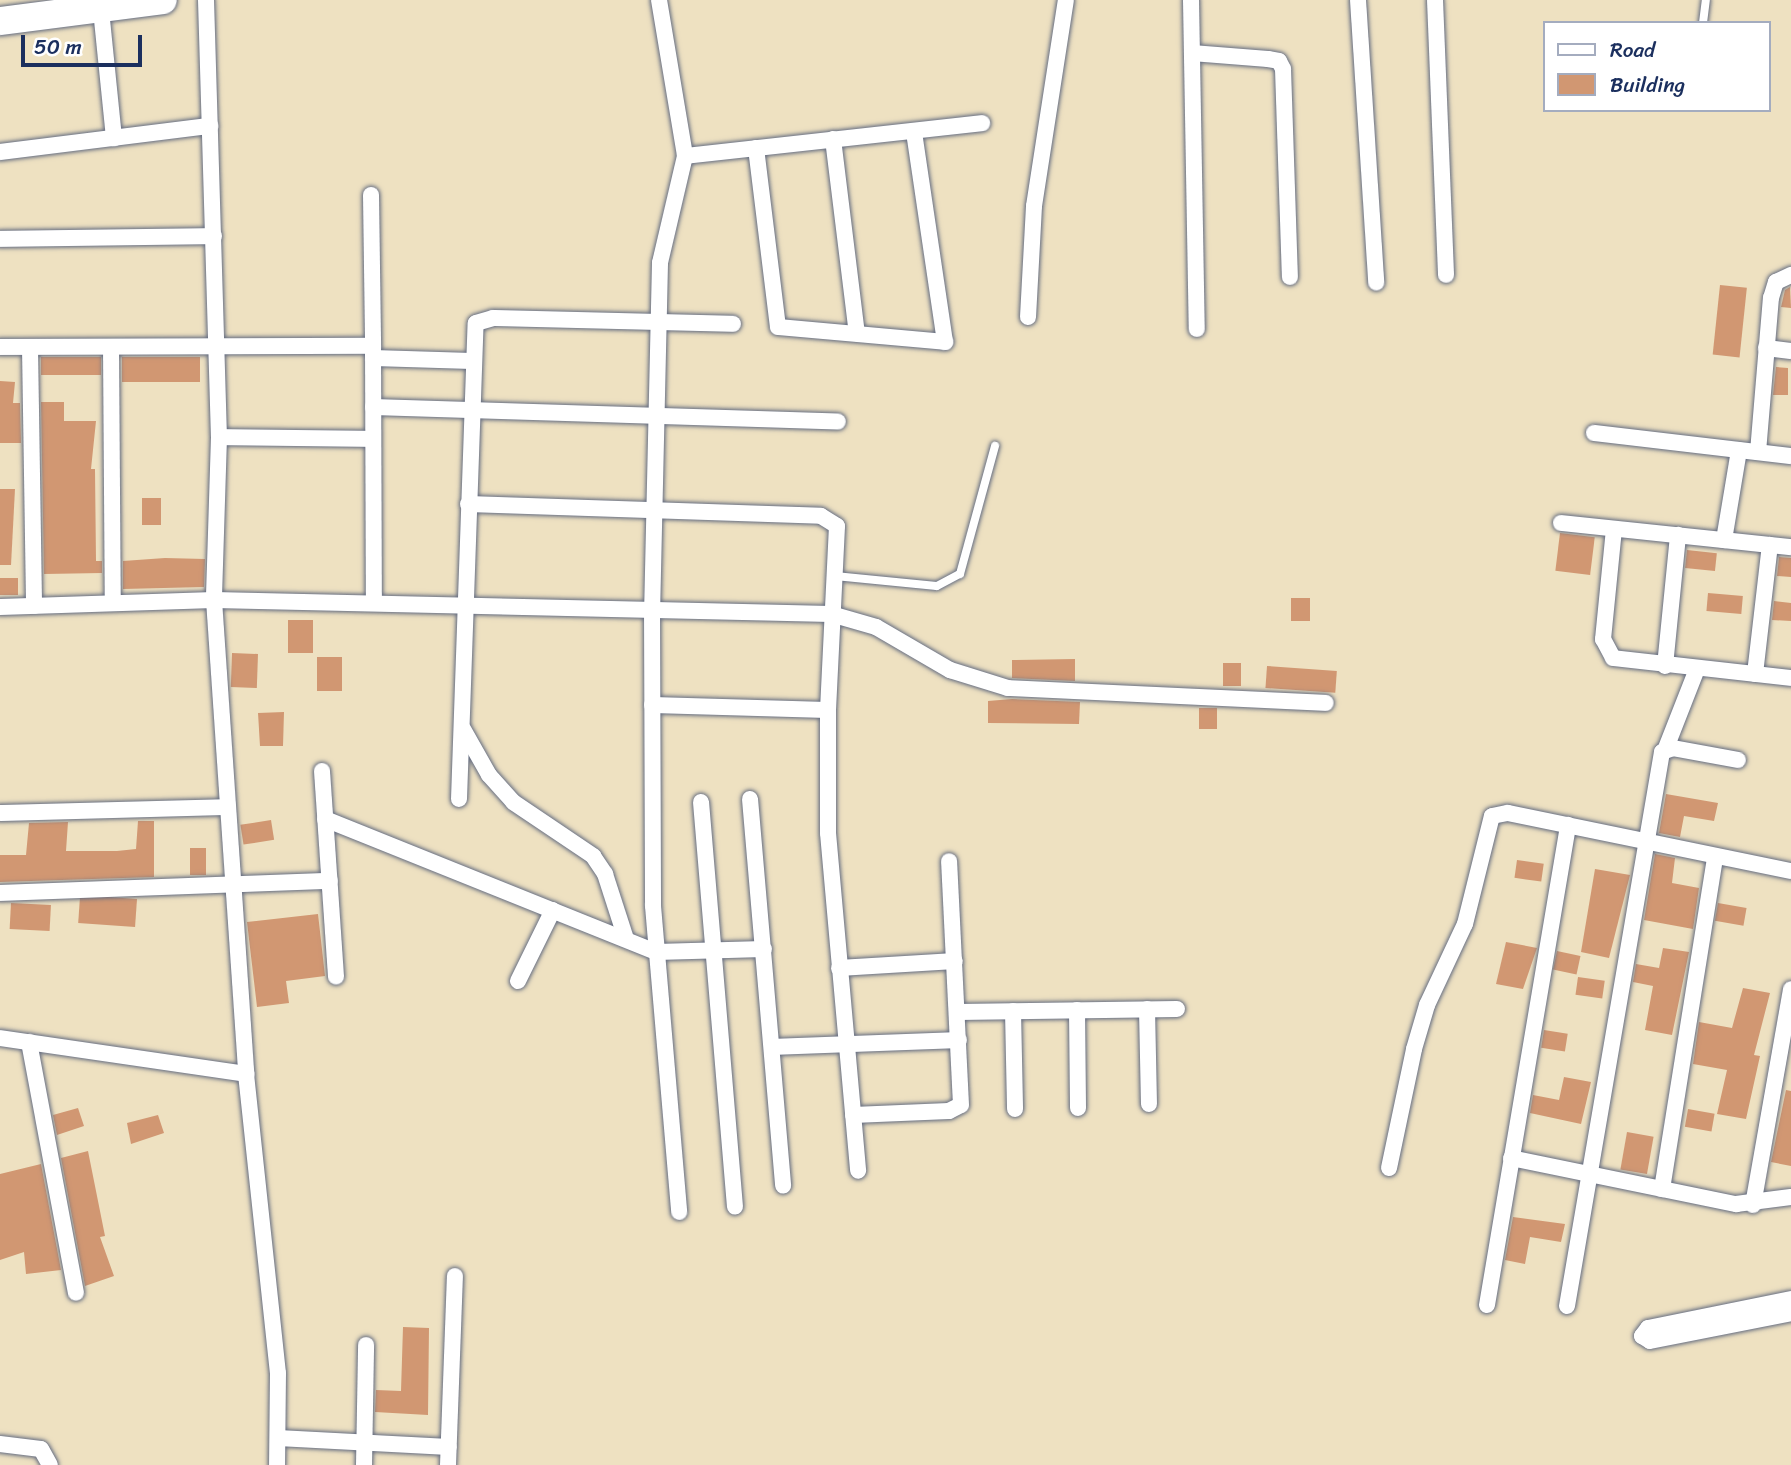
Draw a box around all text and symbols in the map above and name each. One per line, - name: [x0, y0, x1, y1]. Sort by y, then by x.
- scale bar: [24, 21, 145, 65]
- legend: [1542, 21, 1770, 112]
- text: 50 m: [34, 28, 82, 66]
- text: Road: [1610, 31, 1655, 69]
- text: Building: [1610, 66, 1685, 104]

